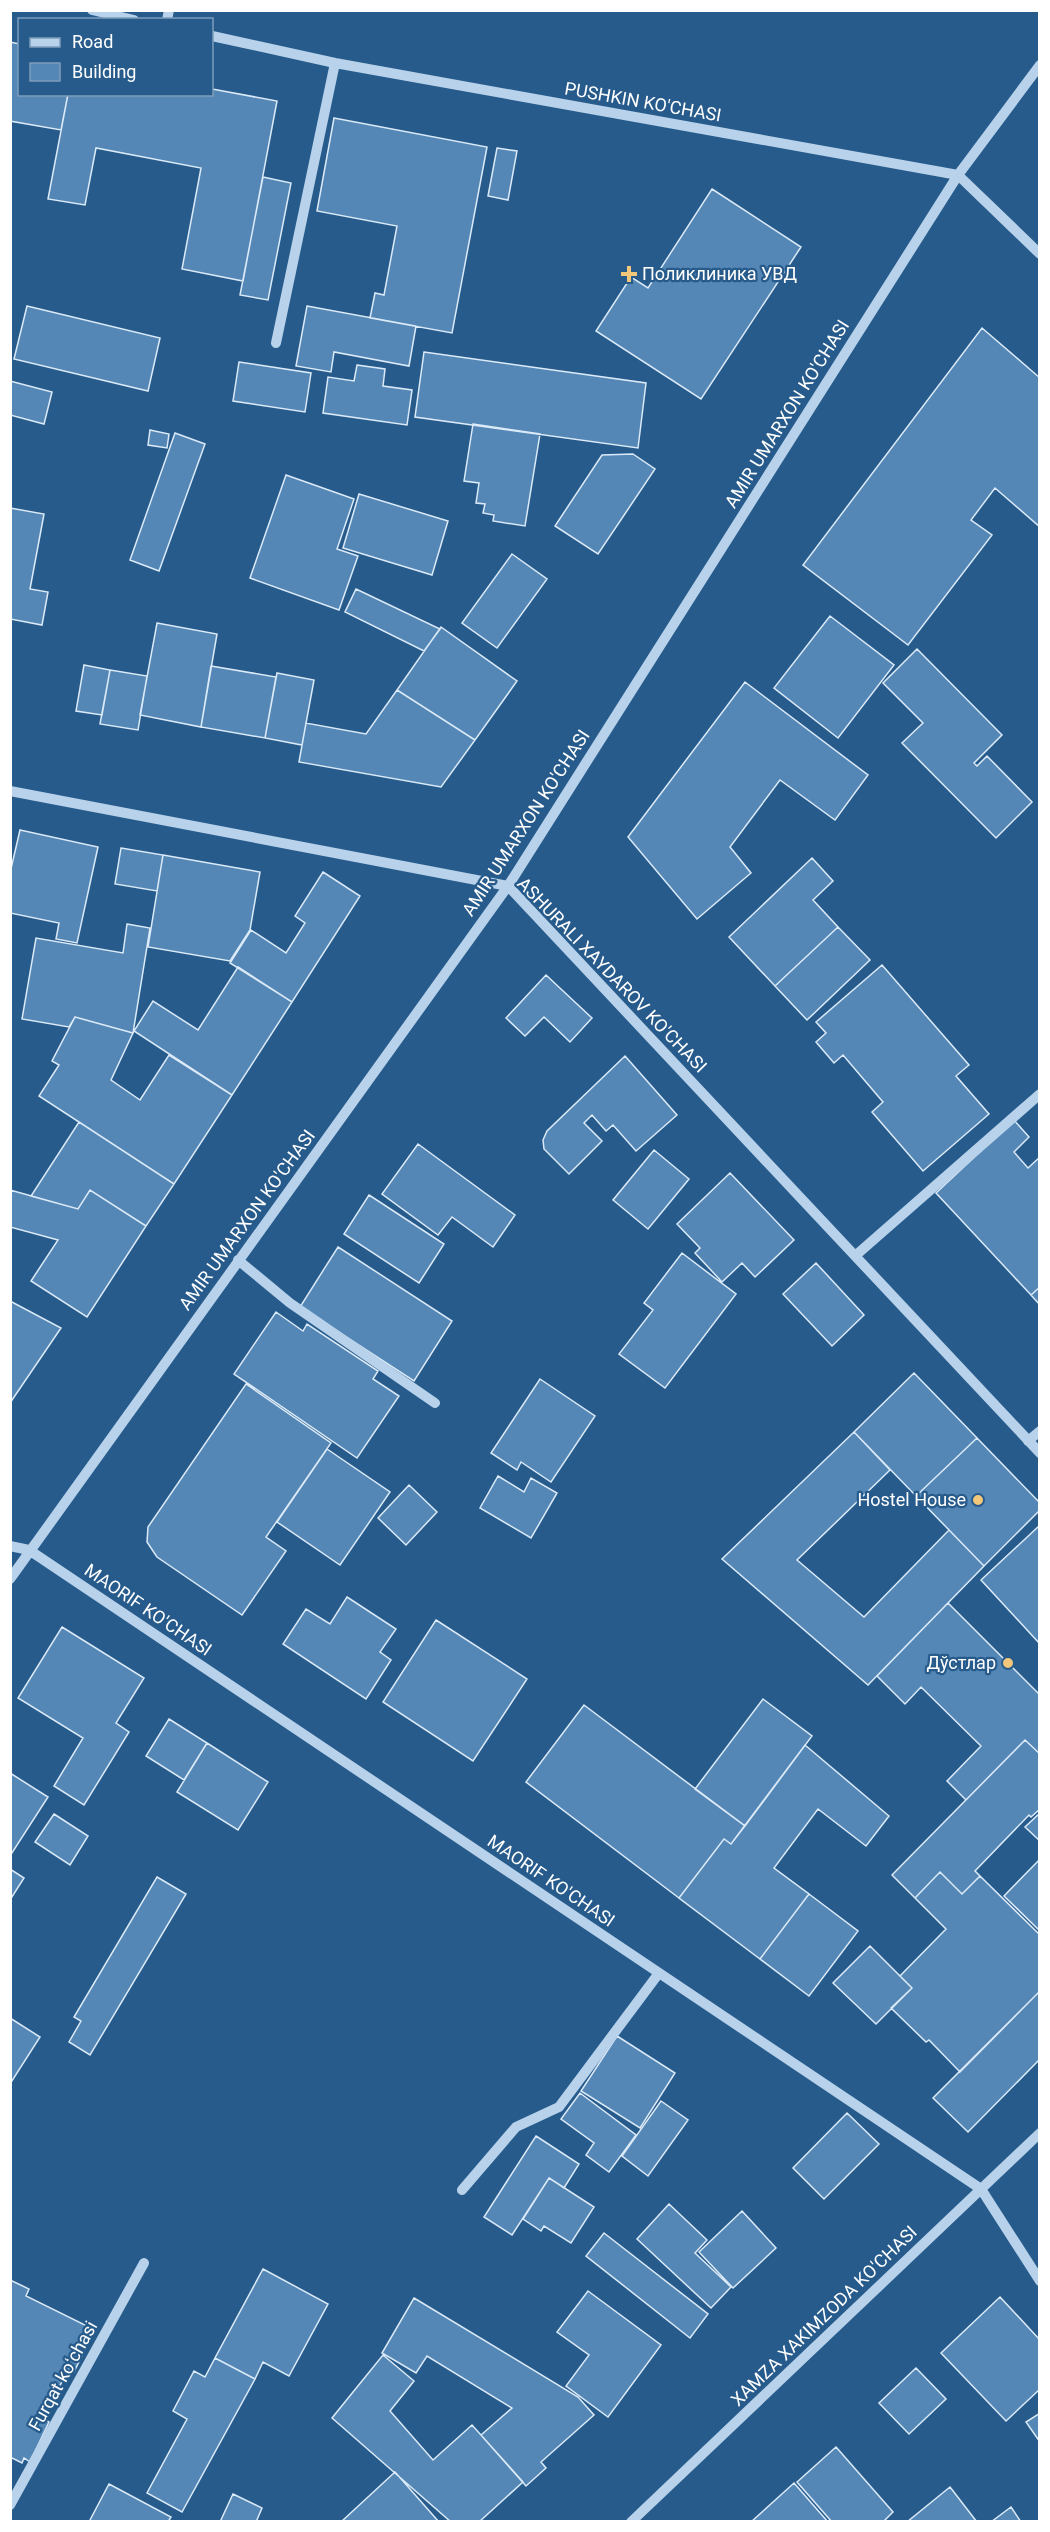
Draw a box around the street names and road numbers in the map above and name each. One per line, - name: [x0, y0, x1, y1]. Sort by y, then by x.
- street label: PUSHKIN KO'CHASI: [563, 77, 723, 126]
- street label: AMIR UMARXON KO'CHASI: [720, 316, 853, 512]
- street label: AMIR UMARXON KO'CHASI: [458, 726, 594, 920]
- street label: ASHURALI XAYDAROV KO'CHASI: [513, 873, 711, 1077]
- street label: AMIR UMARXON KO'CHASI: [174, 1125, 319, 1314]
- street label: MAORIF KO'CHASI: [81, 1559, 216, 1660]
- street label: MAORIF KO'CHASI: [484, 1830, 619, 1931]
- street label: XAMZA XAKIMZODA KO'CHASI: [726, 2221, 921, 2410]
- street label: Furqat koʻchasi: [24, 2317, 101, 2434]

